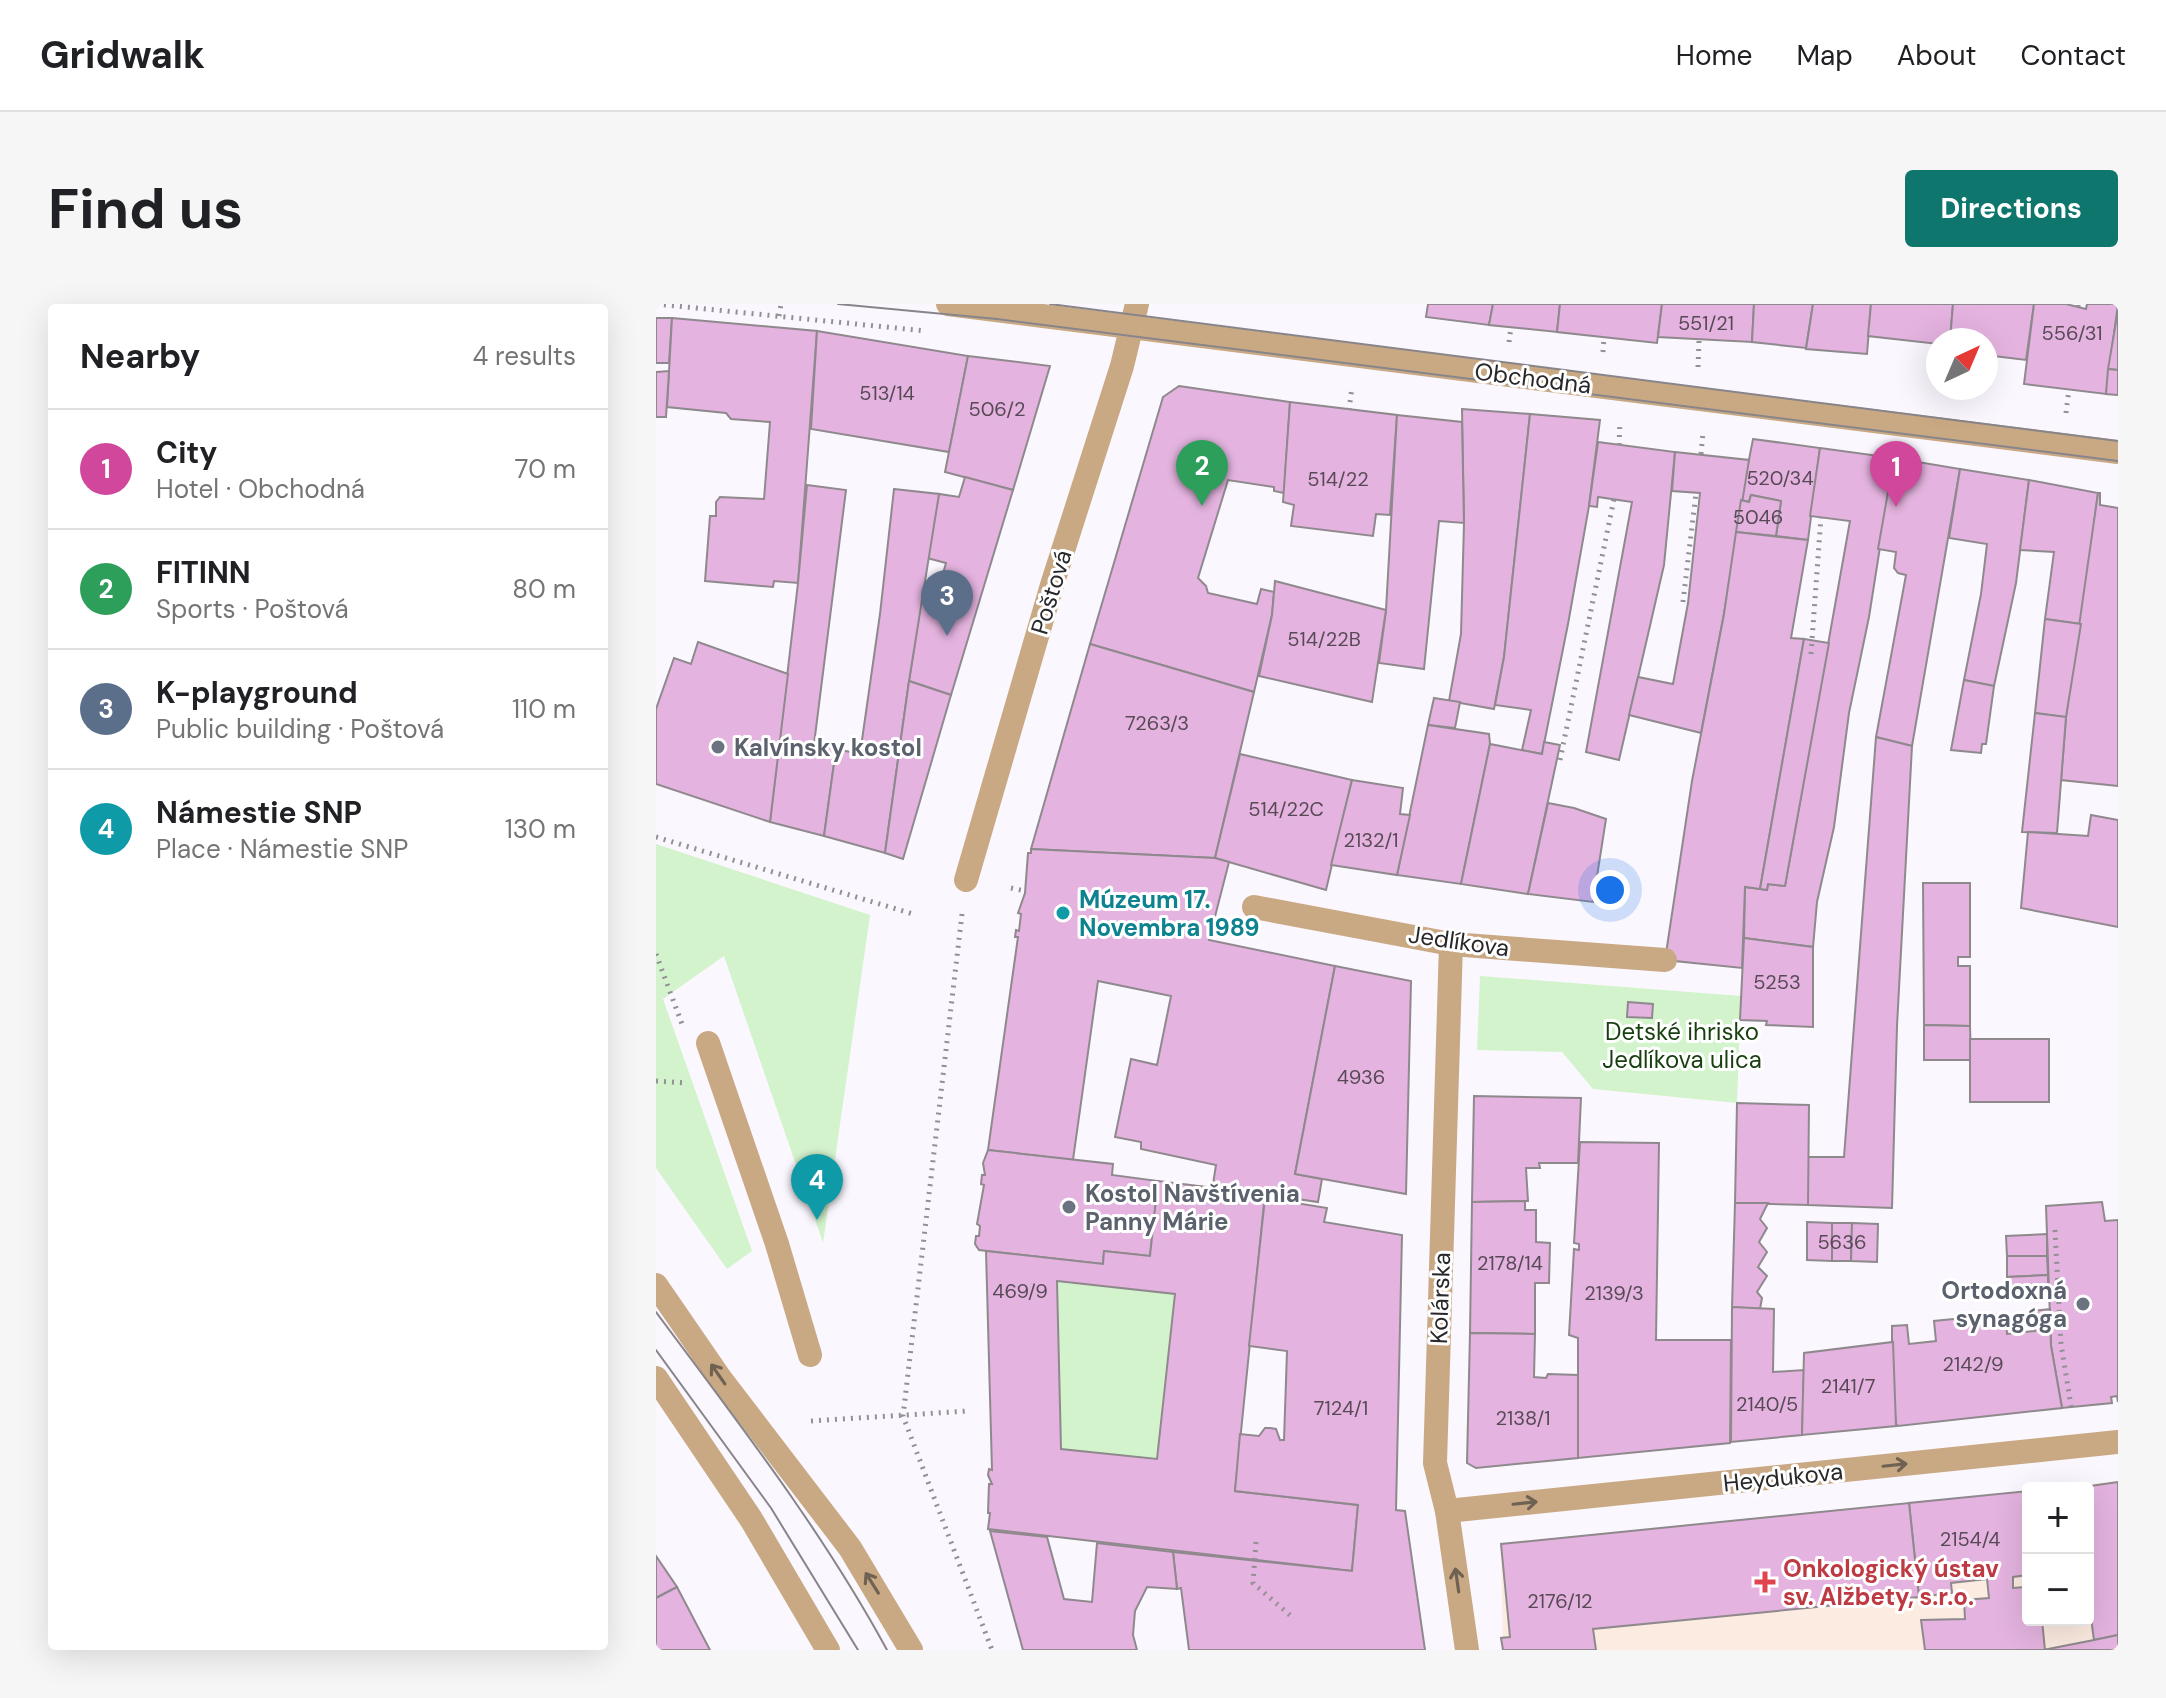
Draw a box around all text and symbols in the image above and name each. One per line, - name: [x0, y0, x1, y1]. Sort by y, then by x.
- text: Gridwalk: [40, 30, 205, 80]
- text: Home: [1676, 37, 1752, 74]
- text: Map: [1796, 37, 1853, 74]
- text: About: [1897, 37, 1976, 74]
- text: Contact: [2020, 37, 2126, 74]
- button: Directions: [1905, 170, 2118, 247]
- text: Find us: [48, 172, 243, 245]
- house number: 551/21: [1678, 310, 1734, 336]
- house number: 556/31: [2042, 320, 2102, 346]
- north arrow: [1926, 328, 1998, 400]
- text: Nearby: [80, 334, 200, 379]
- text: 4 results: [472, 339, 576, 373]
- street label: Obchodná: [1473, 355, 1593, 401]
- house number: 513/14: [859, 380, 915, 406]
- house number: 506/2: [968, 396, 1026, 422]
- text: City: [156, 433, 217, 472]
- pin: 2: [1176, 440, 1228, 506]
- pin: 1: [1870, 441, 1922, 507]
- text: 1: [101, 452, 111, 486]
- text: 70 m: [515, 452, 576, 486]
- house number: 520/34: [1746, 465, 1814, 491]
- house number: 514/22: [1307, 466, 1369, 492]
- text: Hotel · Obchodná: [156, 472, 365, 506]
- house number: 5046: [1733, 504, 1783, 530]
- street label: Poštová: [1023, 546, 1079, 638]
- text: FITINN: [156, 553, 251, 592]
- pin: 3: [921, 570, 973, 636]
- text: 2: [98, 572, 114, 606]
- text: 80 m: [512, 572, 576, 606]
- text: Sports · Poštová: [156, 592, 349, 626]
- house number: 514/22B: [1287, 626, 1361, 652]
- text: K-playground: [156, 673, 358, 712]
- text: 3: [98, 692, 114, 726]
- text: 110 m: [512, 692, 576, 726]
- house number: 7263/3: [1125, 710, 1189, 736]
- text: Public building · Poštová: [156, 712, 444, 746]
- place label: Kalvínsky kostol: [734, 732, 922, 763]
- marker: Kalvínsky kostol: [709, 738, 727, 756]
- text: Námestie SNP: [156, 793, 362, 832]
- house number: 514/22C: [1248, 796, 1324, 822]
- text: 4: [98, 812, 114, 846]
- text: 130 m: [505, 812, 576, 846]
- house number: 2132/1: [1343, 827, 1399, 853]
- text: Place · Námestie SNP: [156, 832, 408, 866]
- your location: [1590, 870, 1630, 910]
- place label: Múzeum 17. Novembra 1989: [1079, 884, 1260, 943]
- marker: Múzeum 17. Novembra 1989: [1054, 904, 1072, 922]
- street label: Jedlíkova: [1407, 919, 1511, 963]
- house number: 5253: [1753, 969, 1801, 995]
- park label: Detské ihrisko Jedlíkova ulica: [1602, 1016, 1762, 1075]
- house number: 4936: [1337, 1064, 1385, 1090]
- pin: 4: [791, 1154, 843, 1220]
- place label: Kostol Navštívenia Panny Márie: [1085, 1178, 1300, 1237]
- marker: Kostol Navštívenia Panny Márie: [1060, 1198, 1078, 1216]
- house number: 5636: [1817, 1229, 1867, 1255]
- house number: 2178/14: [1477, 1250, 1543, 1276]
- street label: Kolárska: [1423, 1252, 1457, 1344]
- place label: Ortodoxná synagóga: [1941, 1275, 2067, 1334]
- house number: 469/9: [992, 1278, 1048, 1304]
- house number: 2139/3: [1584, 1280, 1644, 1306]
- marker: Ortodoxná synagóga: [2074, 1295, 2092, 1313]
- house number: 2142/9: [1942, 1351, 2004, 1377]
- one-way arrow: [709, 1363, 726, 1385]
- house number: 2141/7: [1821, 1373, 1875, 1399]
- house number: 2140/5: [1736, 1391, 1798, 1417]
- house number: 7124/1: [1314, 1395, 1368, 1421]
- house number: 2138/1: [1495, 1405, 1551, 1431]
- street label: Heydukova: [1721, 1455, 1845, 1499]
- one-way arrow: [1881, 1458, 1908, 1473]
- map controls: [2022, 1482, 2094, 1626]
- button: +: [2022, 1482, 2094, 1554]
- one-way arrow: [1511, 1496, 1538, 1511]
- house number: 2154/4: [1940, 1526, 2000, 1552]
- place label: Onkologický ústav sv. Alžbety, s.r.o.: [1783, 1553, 1999, 1612]
- button: −: [2022, 1554, 2094, 1626]
- one-way arrow: [1449, 1568, 1464, 1593]
- marker: Onkologický ústav sv. Alžbety, s.r.o.: [1754, 1571, 1776, 1593]
- one-way arrow: [864, 1572, 880, 1595]
- house number: 2176/12: [1527, 1588, 1593, 1614]

